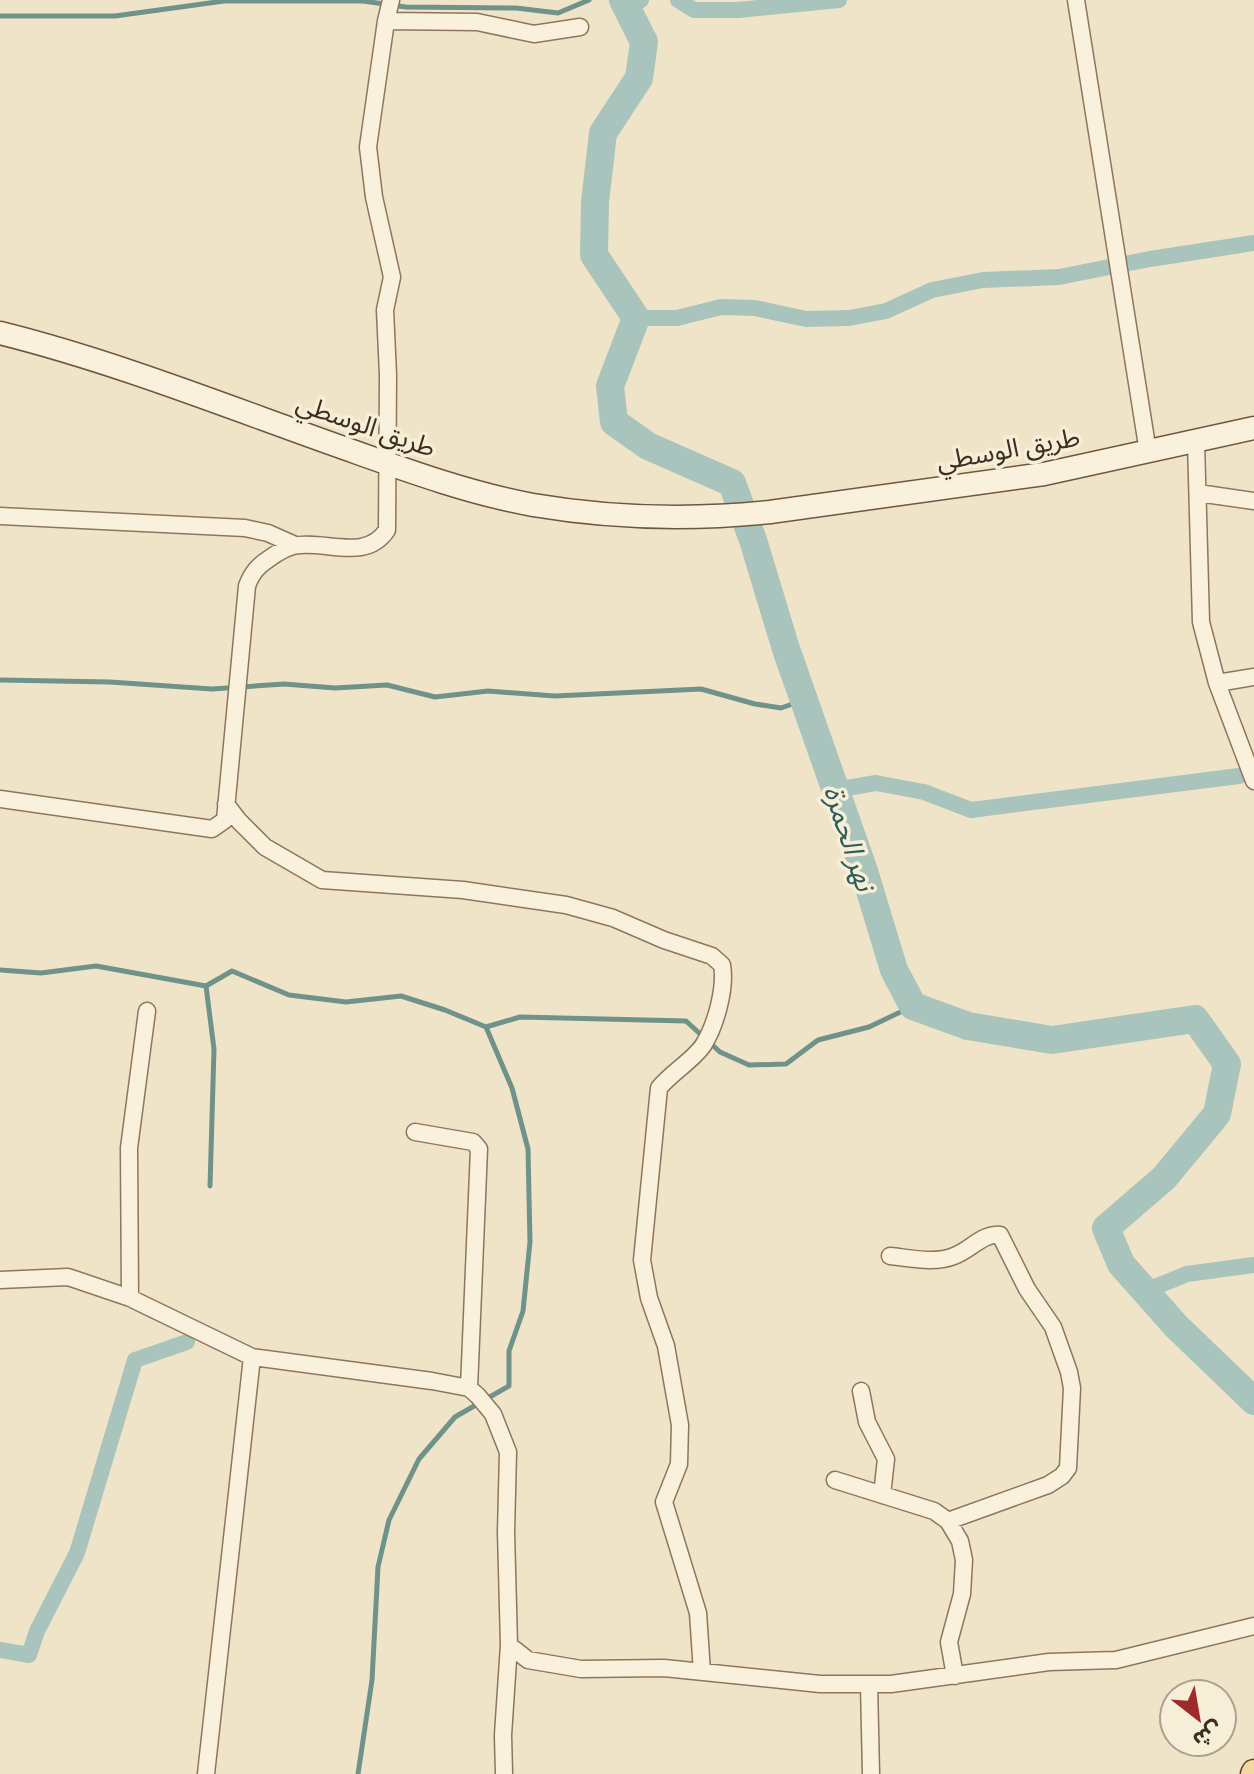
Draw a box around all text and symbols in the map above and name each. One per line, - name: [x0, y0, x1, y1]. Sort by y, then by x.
- street label: طريق الوسطي: [291, 386, 440, 468]
- street label: طريق الوسطي: [934, 421, 1083, 481]
- water label: نهر الحمرة: [817, 782, 883, 897]
- north arrow: [1158, 1678, 1238, 1758]
- text: ش: [1188, 1715, 1228, 1754]

